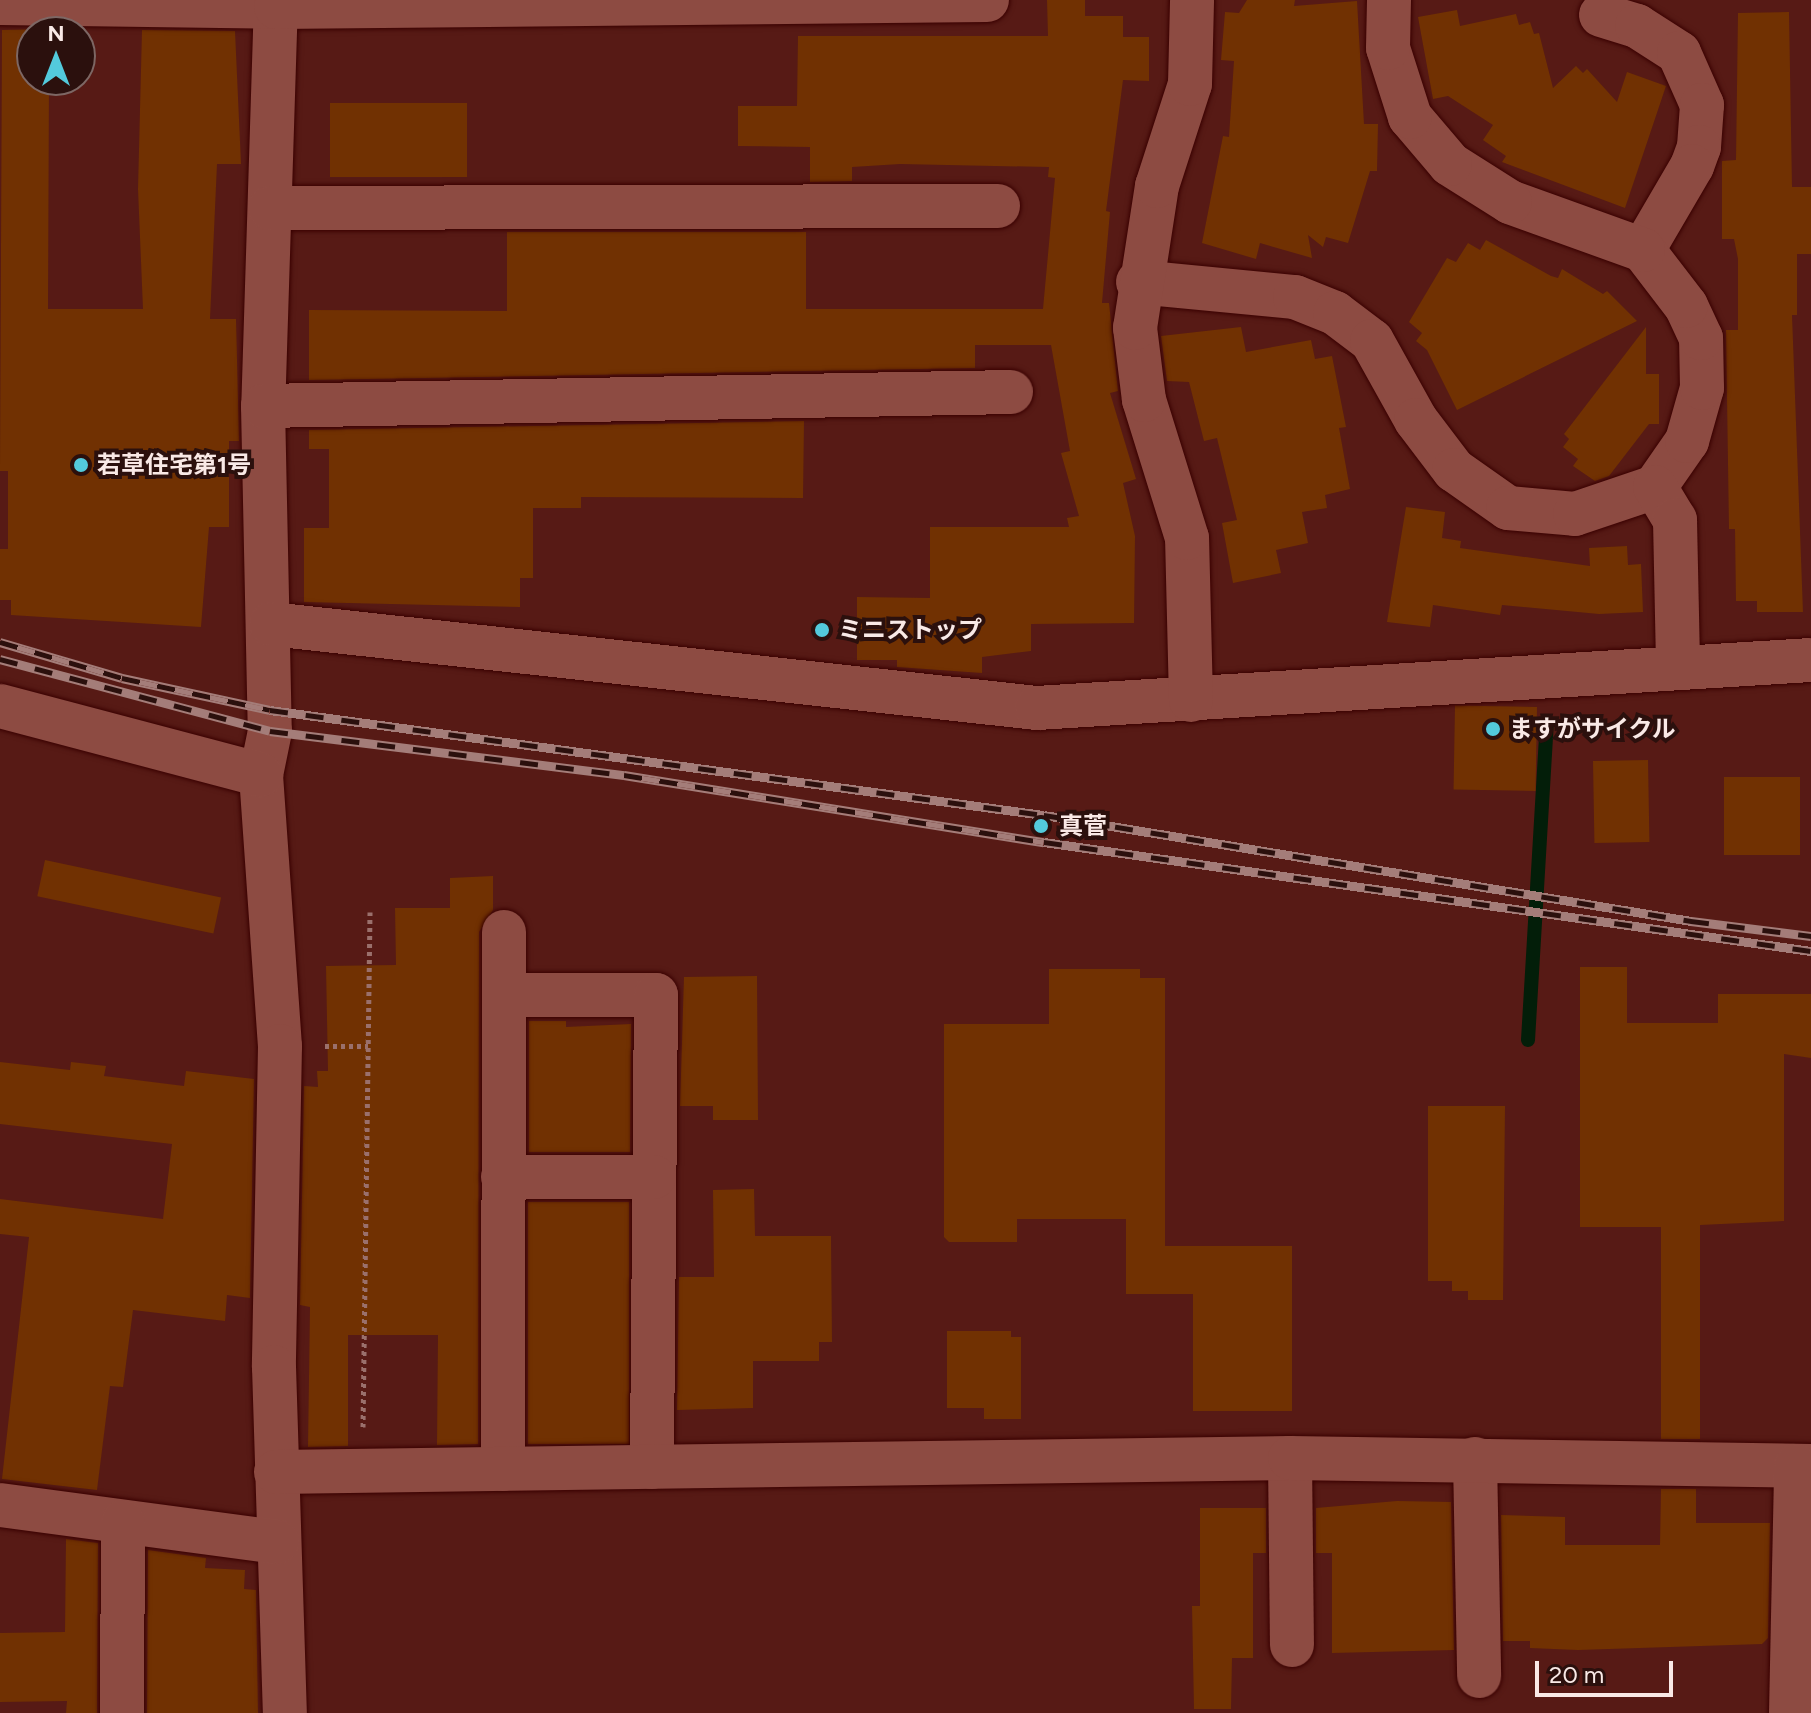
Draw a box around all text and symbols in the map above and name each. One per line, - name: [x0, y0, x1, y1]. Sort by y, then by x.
- north arrow: [16, 16, 96, 96]
- text: N: [47, 20, 65, 47]
- place label: 若草住宅第1号: [97, 451, 251, 479]
- marker: 若草住宅第1号: [72, 456, 90, 474]
- place label: ミニストップ: [838, 616, 982, 644]
- marker: ミニストップ: [813, 621, 831, 639]
- place label: ますがサイクル: [1509, 715, 1677, 743]
- marker: ますがサイクル: [1484, 720, 1502, 738]
- place label: 真菅: [1059, 812, 1107, 840]
- marker: 真菅: [1030, 815, 1052, 837]
- scale bar: [1539, 1645, 1677, 1695]
- text: 20 m: [1549, 1660, 1604, 1689]

